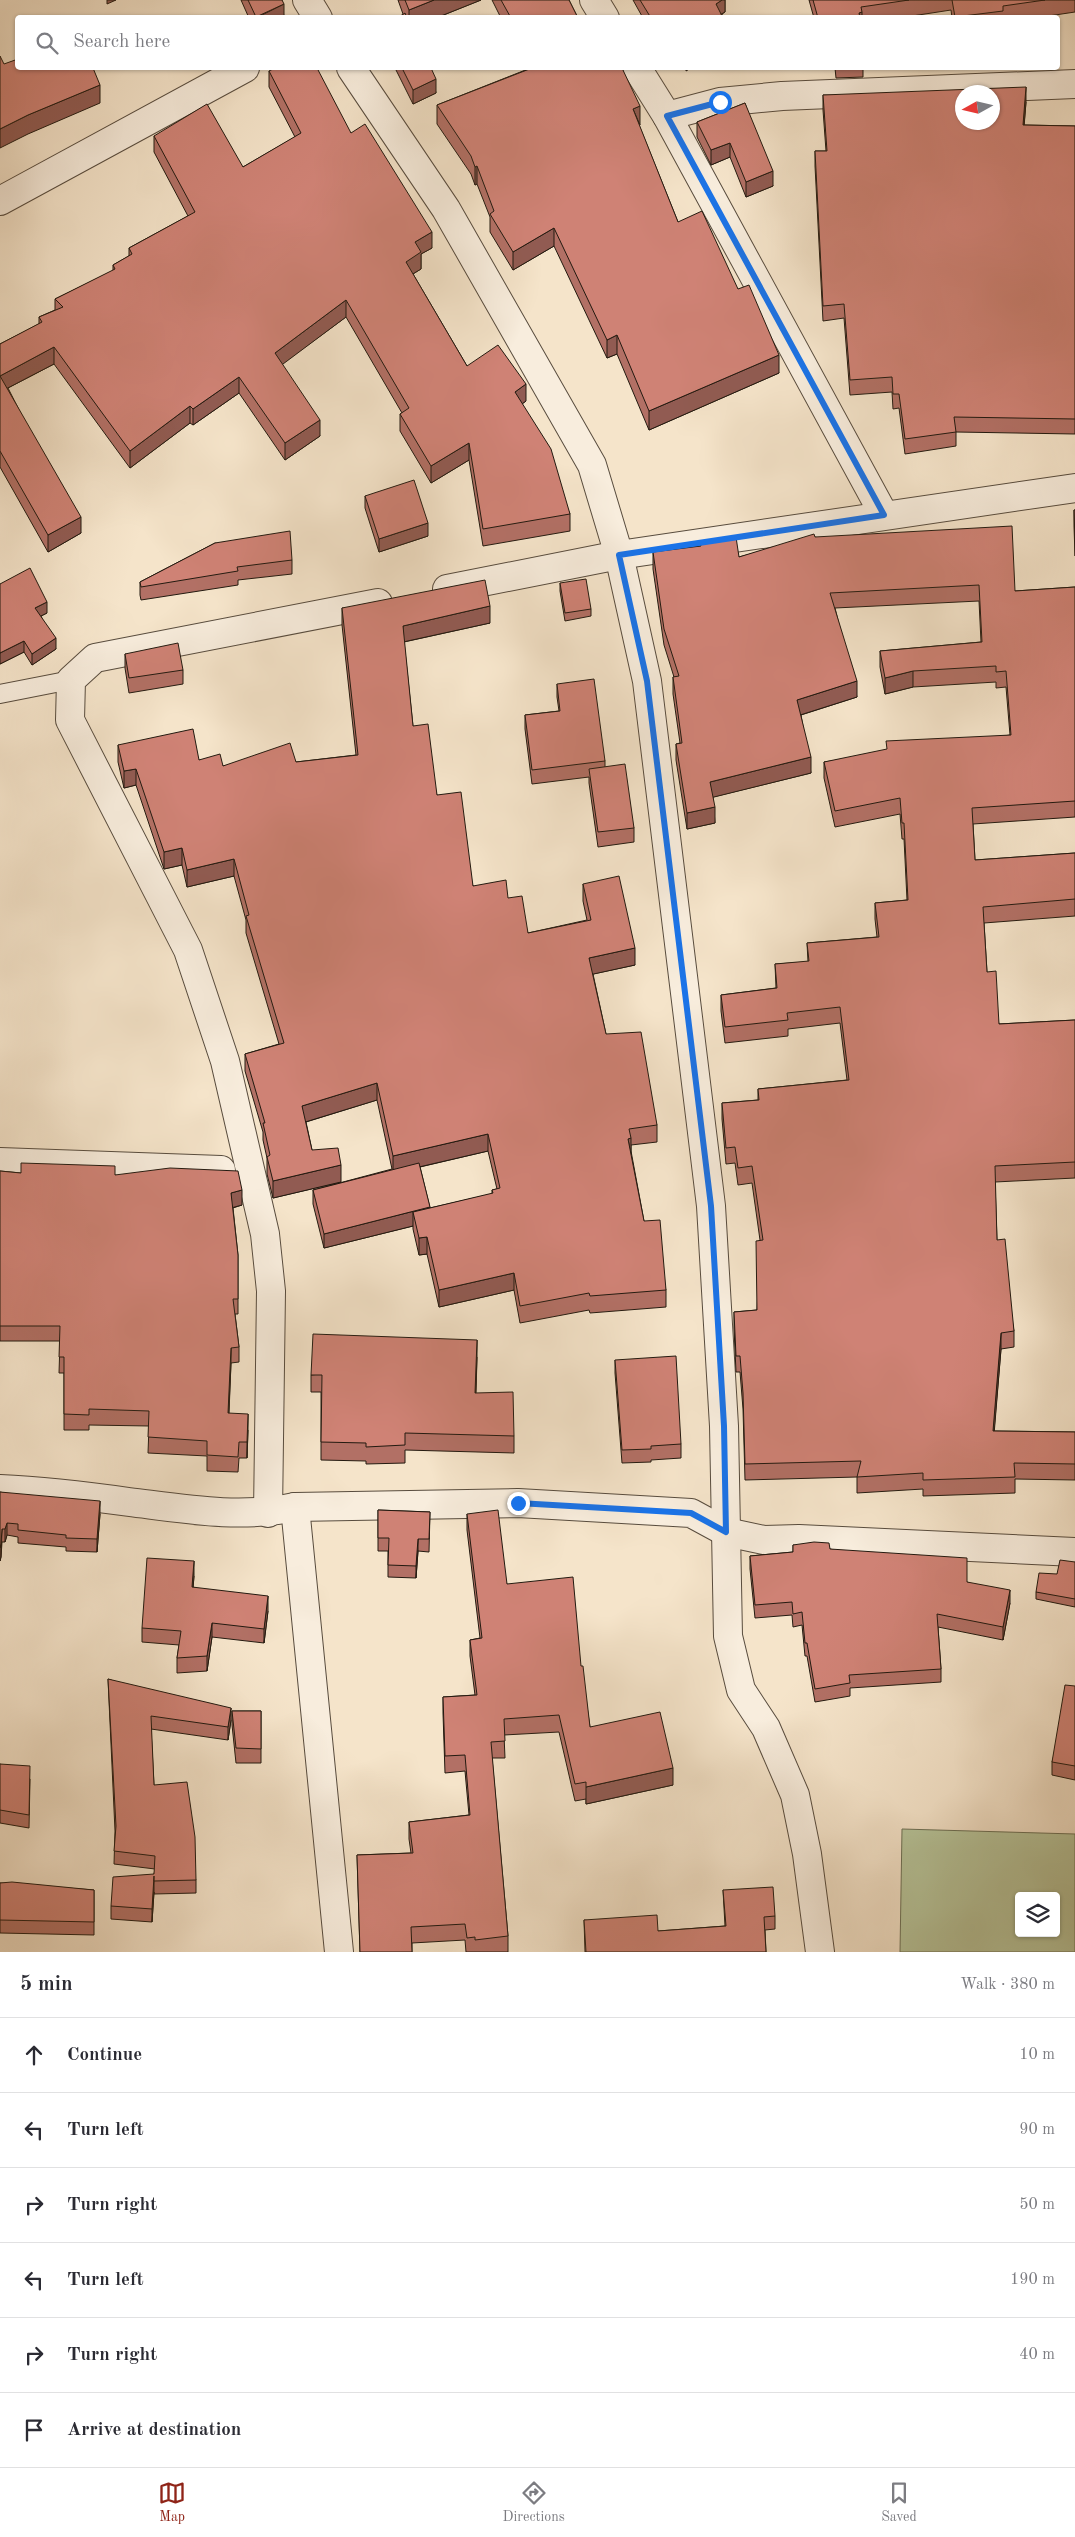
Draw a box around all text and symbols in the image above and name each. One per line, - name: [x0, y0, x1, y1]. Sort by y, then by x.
- search box: [15, 15, 1060, 70]
- icon: search: [33, 29, 61, 57]
- text: Search here: [73, 33, 170, 52]
- north arrow: [955, 85, 1000, 130]
- route start: [709, 91, 732, 114]
- route end: [507, 1492, 530, 1515]
- map controls: [1015, 1892, 1060, 1937]
- button: layers: [1015, 1892, 1060, 1937]
- text: 5 min: [20, 1974, 73, 1995]
- text: Walk · 380 m: [960, 1977, 1055, 1993]
- icon: ahead: [20, 2041, 48, 2069]
- text: Continue: [67, 2046, 142, 2065]
- text: 10 m: [1019, 2047, 1055, 2063]
- icon: left: [20, 2116, 48, 2144]
- text: Turn left: [67, 2121, 144, 2140]
- text: 90 m: [1019, 2122, 1055, 2138]
- icon: right: [20, 2191, 48, 2219]
- text: Turn right: [67, 2196, 157, 2215]
- text: 50 m: [1019, 2197, 1055, 2213]
- icon: left: [20, 2266, 48, 2294]
- text: Turn left: [67, 2271, 144, 2290]
- text: 190 m: [1010, 2272, 1055, 2288]
- icon: right: [20, 2341, 48, 2369]
- text: Turn right: [67, 2346, 157, 2365]
- text: 40 m: [1019, 2347, 1055, 2363]
- icon: arrive: [20, 2416, 48, 2444]
- text: Arrive at destination: [67, 2421, 241, 2440]
- tab: Map: [158, 2479, 186, 2526]
- tab: Directions: [503, 2479, 565, 2526]
- tab: Saved: [881, 2479, 917, 2526]

